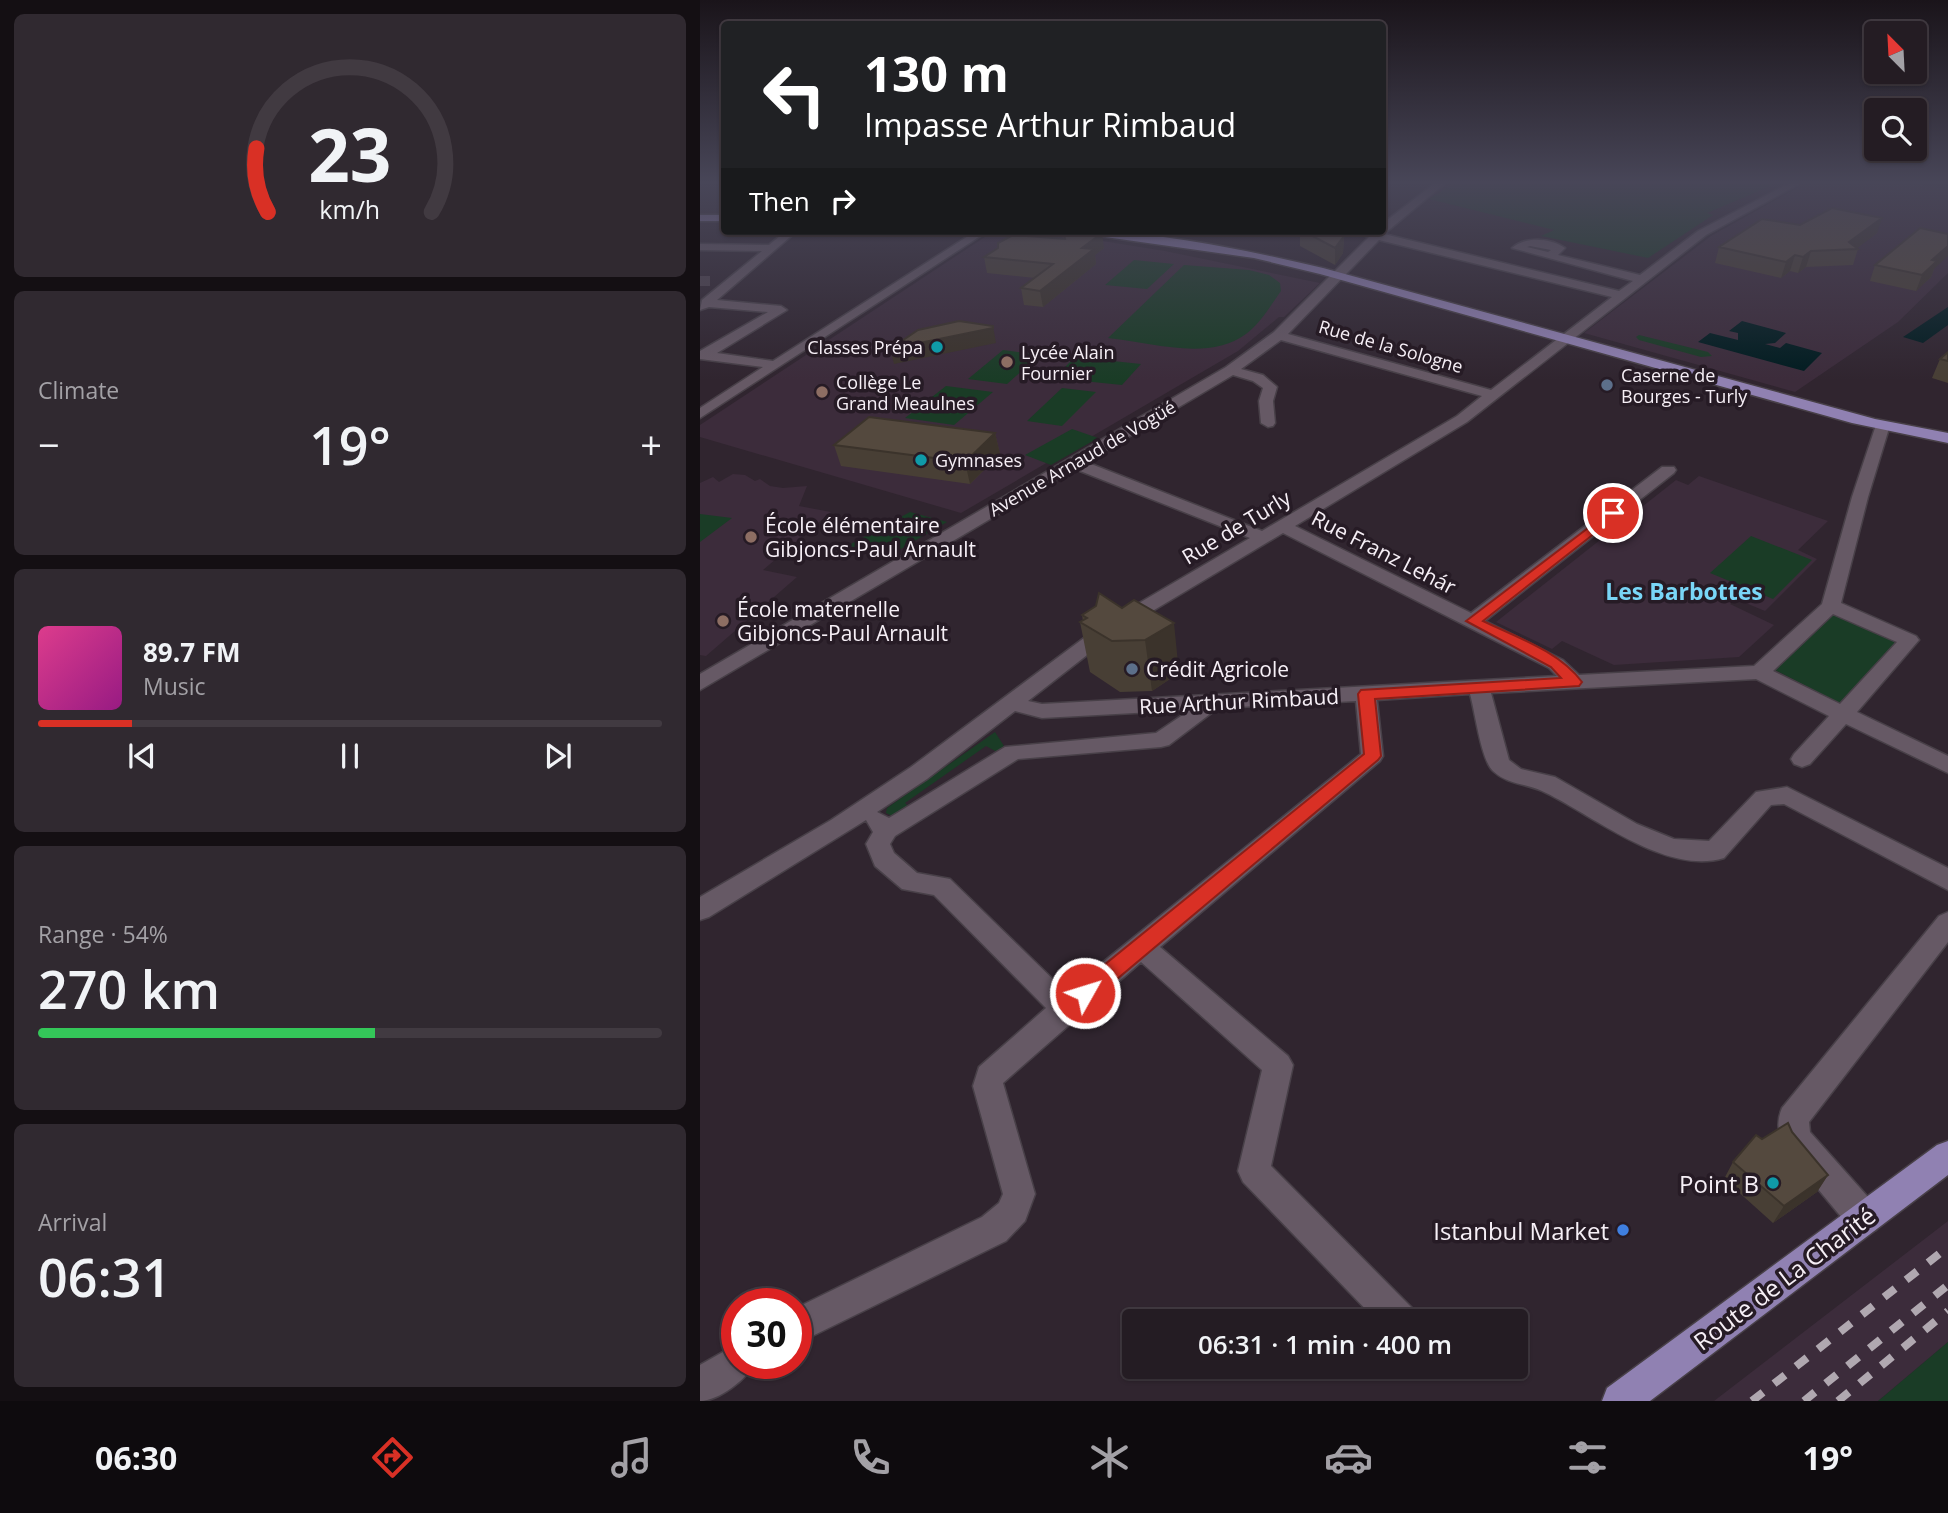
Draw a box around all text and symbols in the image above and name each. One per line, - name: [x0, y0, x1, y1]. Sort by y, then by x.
- north arrow: [1864, 21, 1927, 84]
- map controls: [1864, 21, 1927, 161]
- text: 130 m: [864, 40, 1009, 106]
- icon: left: [749, 49, 840, 140]
- button: search: [1864, 98, 1927, 161]
- text: Impasse Arthur Rimbaud: [864, 103, 1236, 146]
- text: 23: [308, 104, 392, 203]
- icon: right: [824, 182, 862, 220]
- text: Then: [749, 183, 810, 219]
- text: km/h: [320, 192, 380, 226]
- street label: Rue de la Sologne: [1316, 314, 1466, 378]
- place label: Classes Prépa: [807, 335, 923, 359]
- marker: Classes Prépa: [929, 339, 945, 355]
- place label: Lycée Alain Fournier: [1021, 340, 1114, 385]
- marker: Lycée Alain Fournier: [999, 354, 1015, 370]
- place label: Caserne de Bourges - Turly: [1621, 363, 1748, 408]
- place label: Collège Le Grand Meaulnes: [836, 370, 975, 415]
- text: Climate: [38, 374, 119, 406]
- marker: Caserne de Bourges - Turly: [1599, 377, 1615, 393]
- marker: Collège Le Grand Meaulnes: [814, 384, 830, 400]
- street label: Avenue Arnaud de Vogüé: [984, 395, 1180, 521]
- text: 19°: [309, 409, 391, 480]
- text: −: [38, 418, 60, 470]
- text: +: [640, 418, 662, 470]
- place label: Gymnases: [935, 448, 1022, 472]
- marker: Gymnases: [913, 452, 929, 468]
- street label: Rue de Turly: [1176, 483, 1296, 570]
- pin: [1583, 483, 1643, 543]
- icon: arrive: [1594, 494, 1632, 532]
- street label: Rue Franz Lehár: [1307, 504, 1461, 601]
- place label: École élémentaire Gibjoncs-Paul Arnault: [765, 511, 976, 563]
- marker: École élémentaire Gibjoncs-Paul Arnault: [743, 529, 759, 545]
- district label: Les Barbottes: [1605, 575, 1763, 607]
- place label: École maternelle Gibjoncs-Paul Arnault: [737, 595, 948, 647]
- marker: École maternelle Gibjoncs-Paul Arnault: [715, 613, 731, 629]
- text: 89.7 FM: [143, 634, 241, 670]
- place label: Crédit Agricole: [1146, 655, 1289, 683]
- marker: Crédit Agricole: [1124, 661, 1140, 677]
- text: Music: [143, 670, 206, 702]
- street label: Rue Arthur Rimbaud: [1138, 682, 1340, 720]
- icon: previous: [123, 737, 161, 775]
- icon: pause: [331, 737, 369, 775]
- icon: next: [539, 737, 577, 775]
- text: Range · 54%: [38, 918, 168, 950]
- text: 270 km: [38, 953, 220, 1024]
- position arrow: [1048, 956, 1122, 1030]
- place label: Point B: [1679, 1167, 1759, 1200]
- marker: Point B: [1765, 1175, 1781, 1191]
- street label: Route de La Charité: [1686, 1199, 1882, 1357]
- text: Arrival: [38, 1206, 107, 1238]
- place label: Istanbul Market: [1433, 1214, 1609, 1247]
- marker: Istanbul Market: [1615, 1222, 1631, 1238]
- text: 06:31: [38, 1241, 171, 1312]
- speed limit sign: 30: [721, 1288, 812, 1379]
- text: 06:31 · 1 min · 400 m: [1198, 1326, 1452, 1362]
- icon: directions: [368, 1433, 417, 1482]
- icon: music: [607, 1433, 656, 1482]
- icon: phone: [846, 1433, 895, 1482]
- icon: climate: [1085, 1433, 1134, 1482]
- icon: car: [1324, 1433, 1373, 1482]
- icon: filters: [1563, 1433, 1612, 1482]
- text: 06:30: [95, 1436, 177, 1479]
- text: 19°: [1803, 1436, 1853, 1479]

